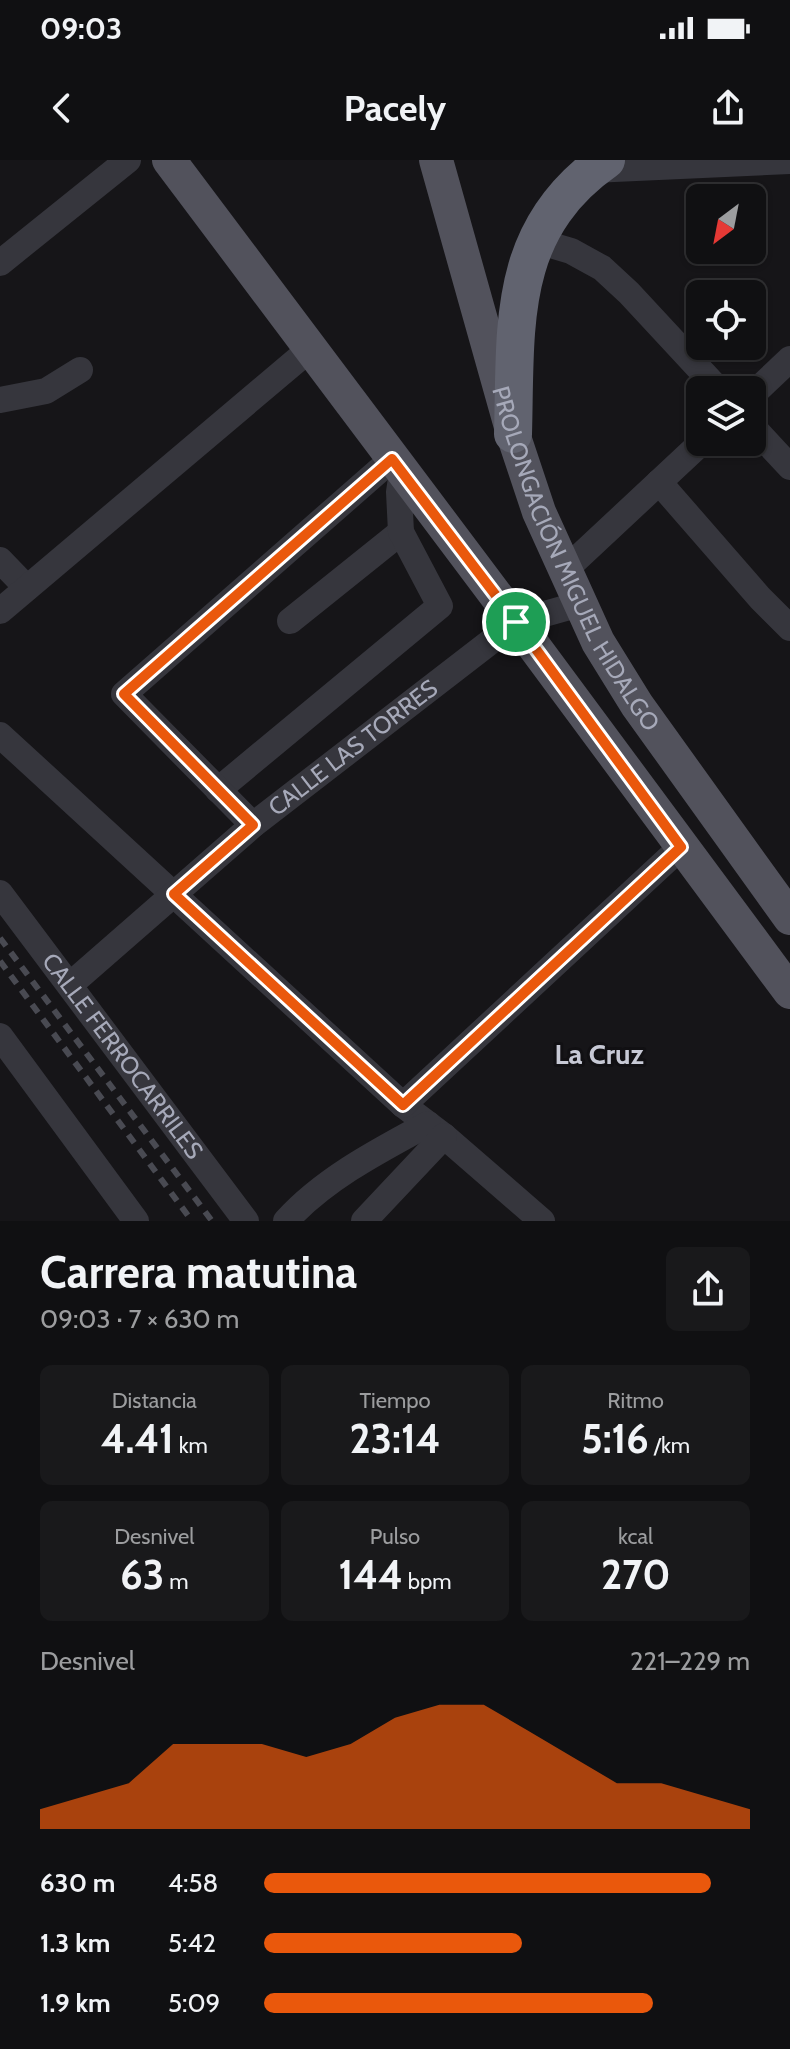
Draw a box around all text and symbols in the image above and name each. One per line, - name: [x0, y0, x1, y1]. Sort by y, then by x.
- text: 09:03: [40, 10, 122, 47]
- icon: back: [40, 86, 84, 130]
- text: Pacely: [344, 86, 446, 130]
- icon: share: [706, 86, 750, 130]
- north arrow: [686, 184, 766, 264]
- map controls: [686, 184, 766, 456]
- button: locate: [686, 280, 766, 360]
- button: layers: [686, 376, 766, 456]
- street label: PROLONGACIÓN MIGUEL HIDALGO: [486, 383, 666, 736]
- pin: [482, 588, 550, 656]
- icon: arrive: [494, 600, 538, 644]
- street label: CALLE LAS TORRES: [262, 673, 443, 822]
- street label: CALLE FERROCARRILES: [36, 947, 209, 1164]
- district label: La Cruz: [554, 1037, 644, 1071]
- text: Carrera matutina: [40, 1246, 357, 1299]
- button: share: [666, 1247, 750, 1331]
- text: 09:03 · 7 × 630 m: [40, 1303, 239, 1335]
- text: Distancia: [112, 1387, 197, 1414]
- text: Tiempo: [359, 1387, 431, 1414]
- text: Ritmo: [607, 1387, 664, 1414]
- text: 4.41: [101, 1414, 174, 1463]
- text: 23:14: [349, 1414, 441, 1463]
- text: 5:16: [581, 1414, 649, 1463]
- text: km: [174, 1432, 208, 1459]
- text: /km: [649, 1432, 690, 1459]
- text: Desnivel: [114, 1523, 194, 1550]
- text: Pulso: [370, 1523, 420, 1550]
- text: kcal: [618, 1523, 653, 1550]
- text: 63: [120, 1550, 164, 1599]
- text: 144: [338, 1550, 403, 1599]
- text: 270: [601, 1550, 670, 1599]
- text: m: [164, 1568, 188, 1595]
- text: bpm: [403, 1568, 452, 1595]
- text: Desnivel: [40, 1645, 135, 1677]
- text: 221–229 m: [630, 1645, 750, 1677]
- text: 630 m: [40, 1867, 115, 1899]
- text: 4:58: [168, 1867, 218, 1899]
- text: 1.3 km: [40, 1927, 110, 1959]
- text: 5:42: [168, 1927, 216, 1959]
- text: 1.9 km: [40, 1987, 111, 2019]
- text: 5:09: [168, 1987, 220, 2019]

